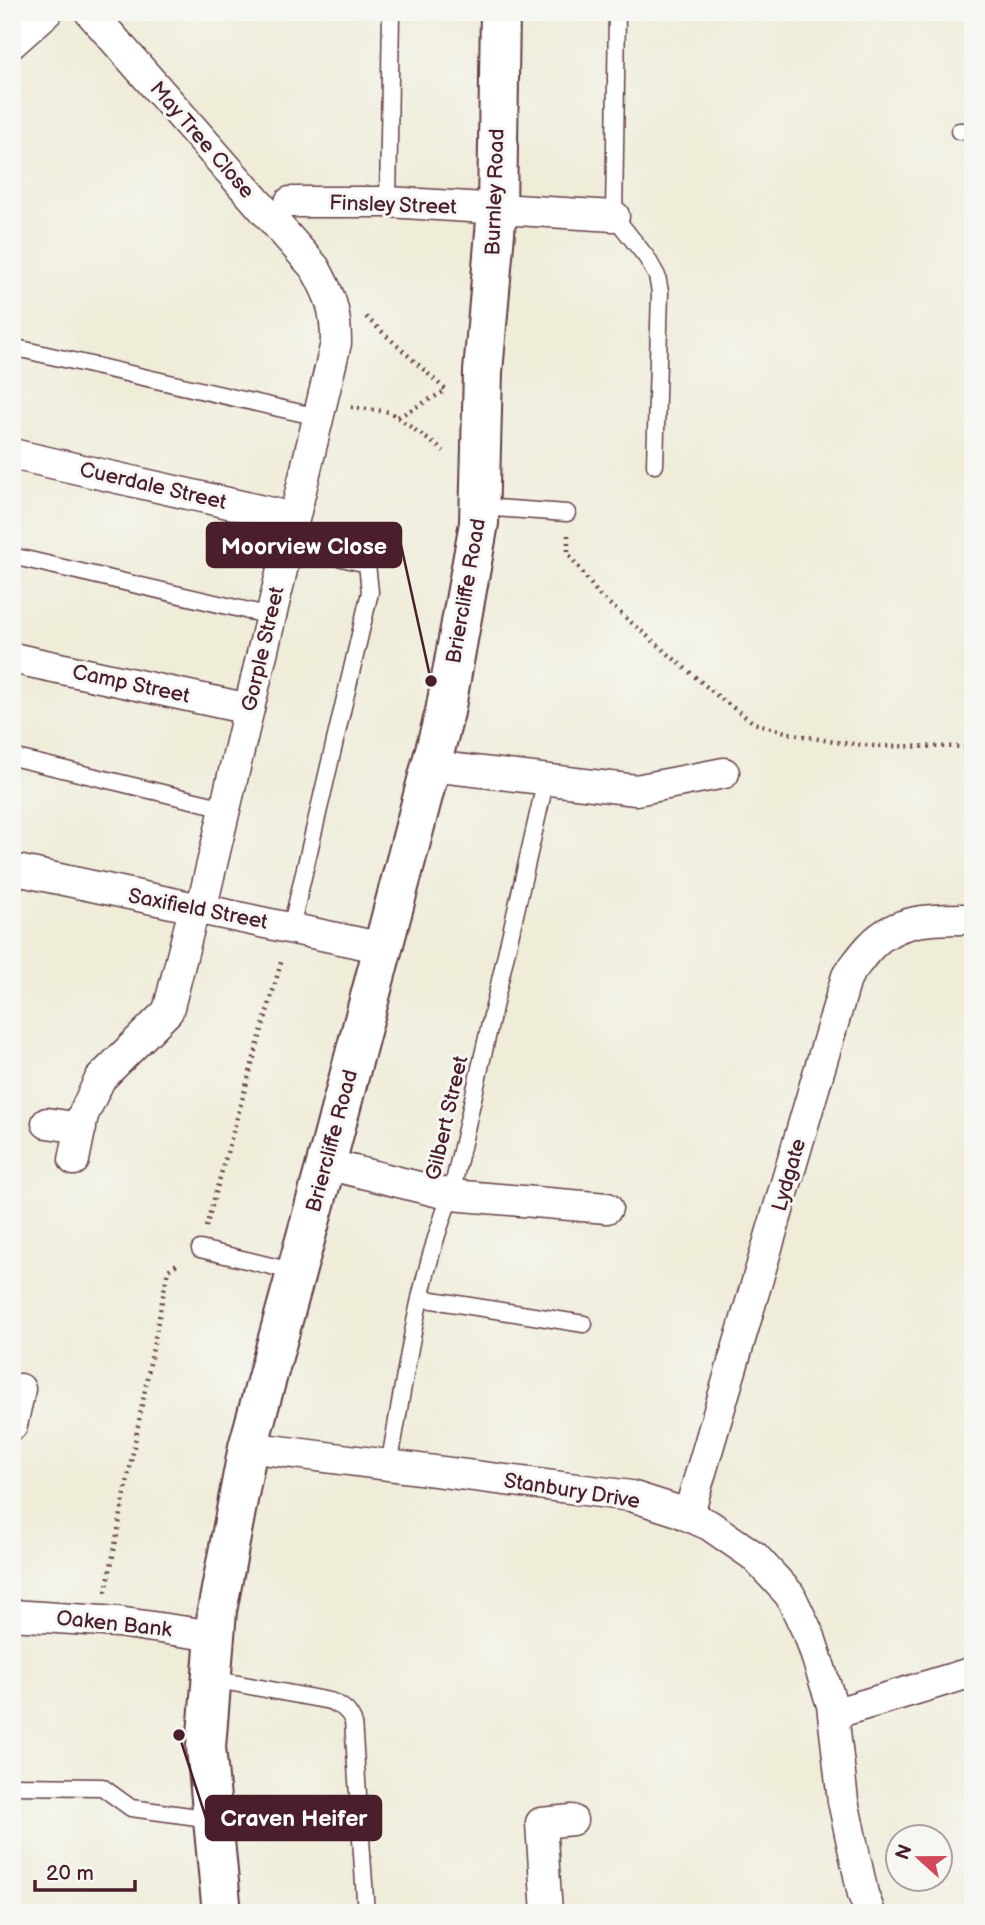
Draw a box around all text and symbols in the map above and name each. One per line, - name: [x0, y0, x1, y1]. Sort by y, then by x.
- street label: May Tree Close: [144, 76, 260, 204]
- street label: Burnley Road: [480, 128, 510, 256]
- street label: Finsley Street: [329, 190, 458, 220]
- street label: Cuerdale Street: [77, 457, 229, 515]
- street label: Briercliffe Road: [441, 517, 491, 665]
- callout: Moorview Close: [207, 523, 401, 567]
- text: Moorview Close: [221, 533, 387, 561]
- street label: Gorple Street: [236, 584, 290, 714]
- street label: Camp Street: [70, 659, 192, 709]
- street label: Saxifield Street: [126, 883, 270, 935]
- street label: Gilbert Street: [421, 1053, 474, 1183]
- street label: Briercliffe Road: [301, 1067, 363, 1215]
- street label: Lydgate: [767, 1136, 811, 1214]
- street label: Stanbury Drive: [502, 1468, 642, 1514]
- street label: Oaken Bank: [55, 1606, 174, 1643]
- callout: Craven Heifer: [206, 1796, 381, 1840]
- text: Craven Heifer: [220, 1805, 368, 1833]
- north arrow: [884, 1824, 954, 1894]
- text: N: [891, 1842, 918, 1863]
- scale bar: [35, 1848, 135, 1892]
- text: 20 m: [46, 1861, 94, 1886]

